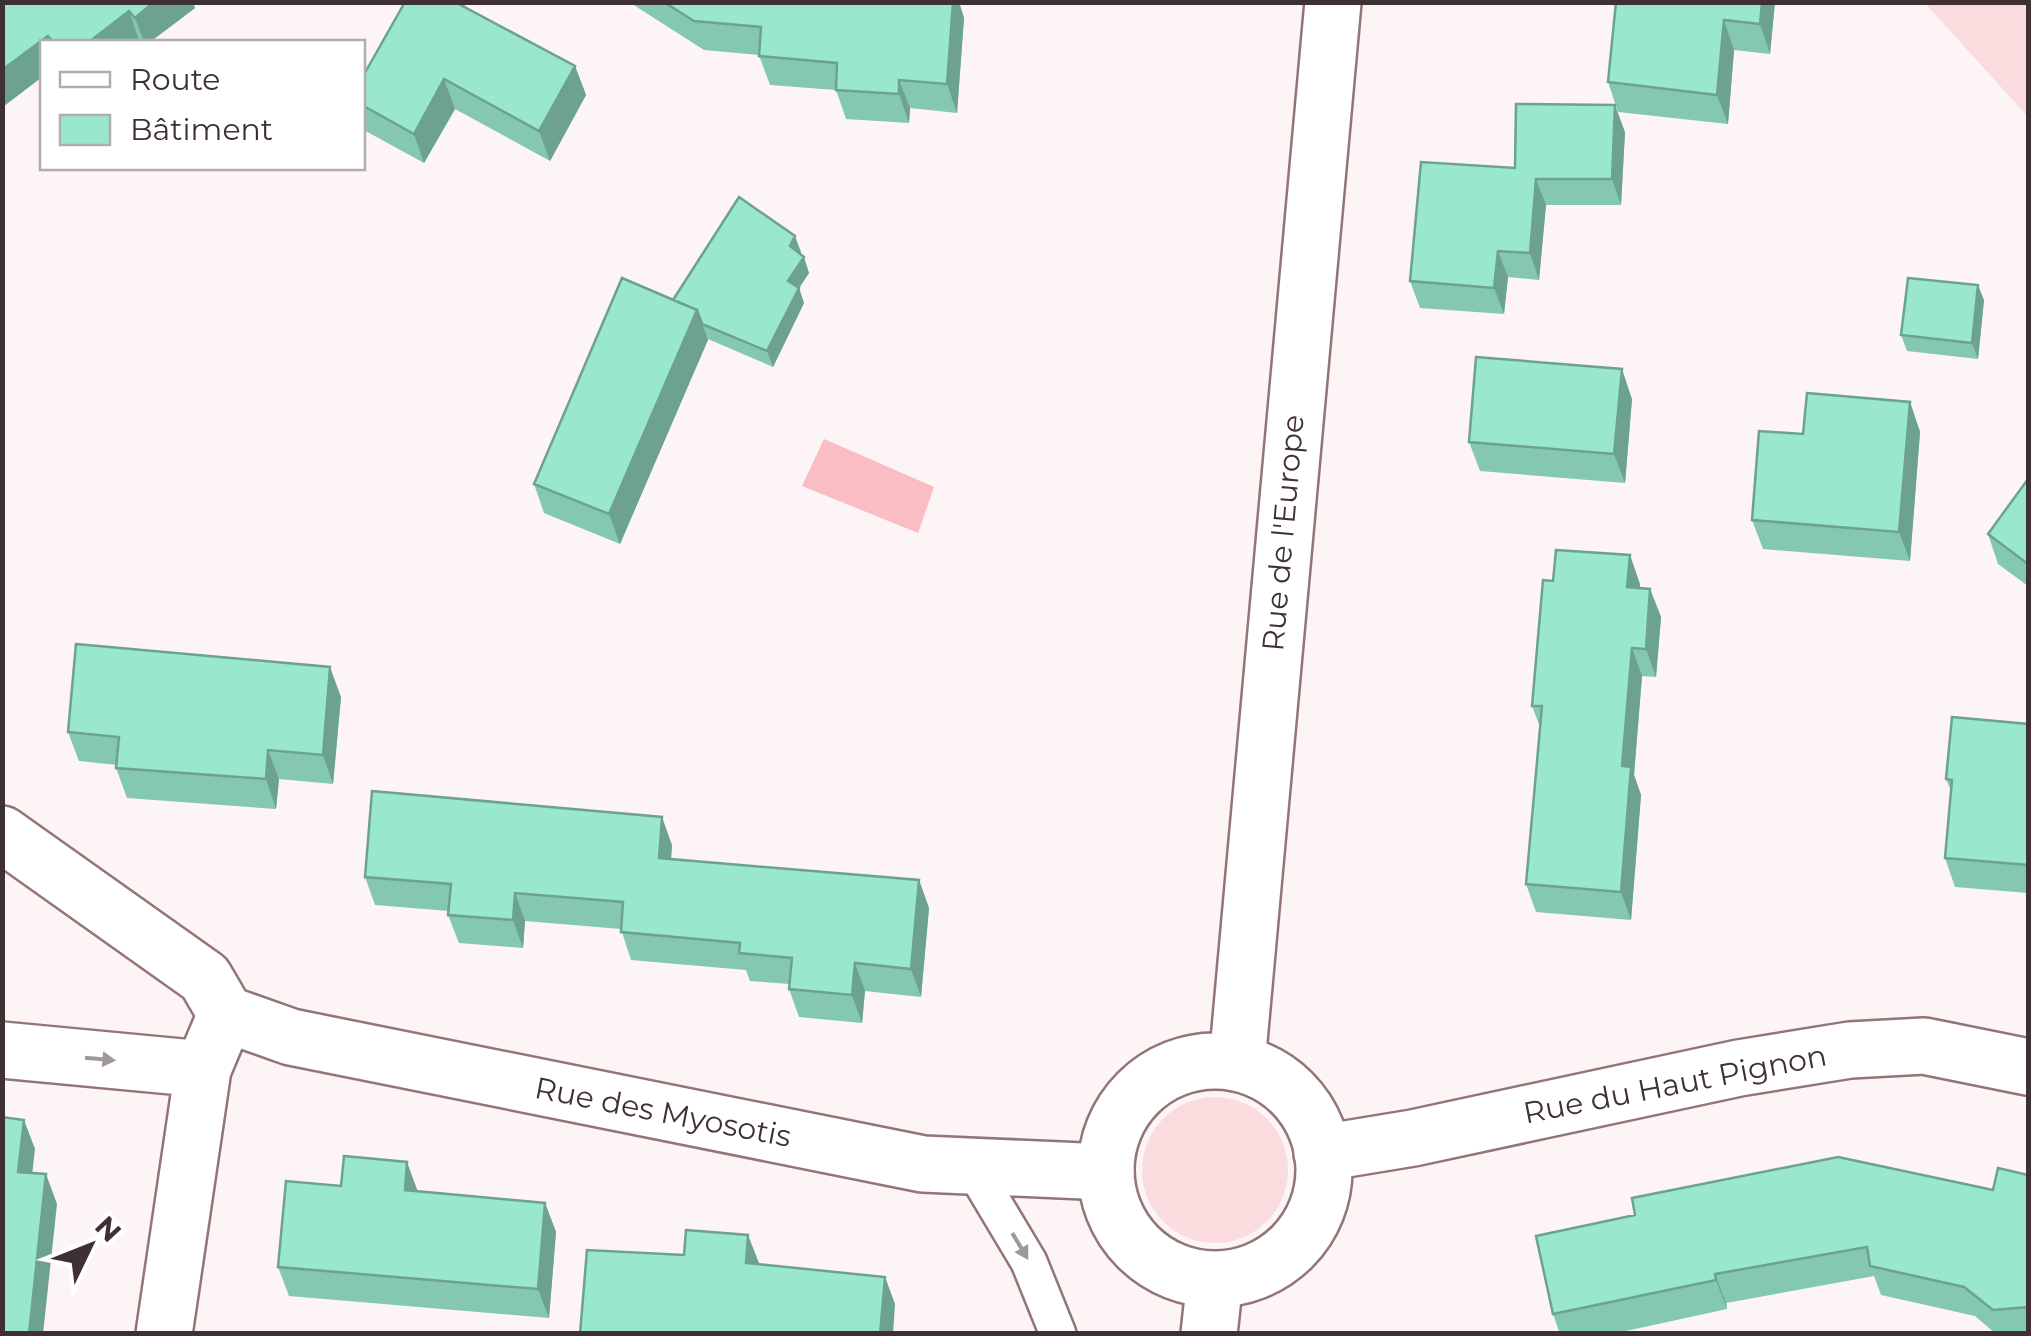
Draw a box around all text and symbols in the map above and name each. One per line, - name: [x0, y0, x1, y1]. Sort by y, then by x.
- legend: [40, 40, 365, 170]
- text: Route: [130, 61, 220, 98]
- text: Bâtiment: [130, 111, 273, 148]
- street label: Rue de l'Europe: [1254, 413, 1312, 653]
- street label: Rue du Haut Pignon: [1520, 1036, 1830, 1132]
- one-way arrow: [84, 1052, 116, 1068]
- street label: Rue des Myosotis: [532, 1069, 794, 1155]
- north arrow: [40, 1196, 140, 1296]
- text: N: [88, 1209, 128, 1249]
- one-way arrow: [1010, 1233, 1029, 1260]

